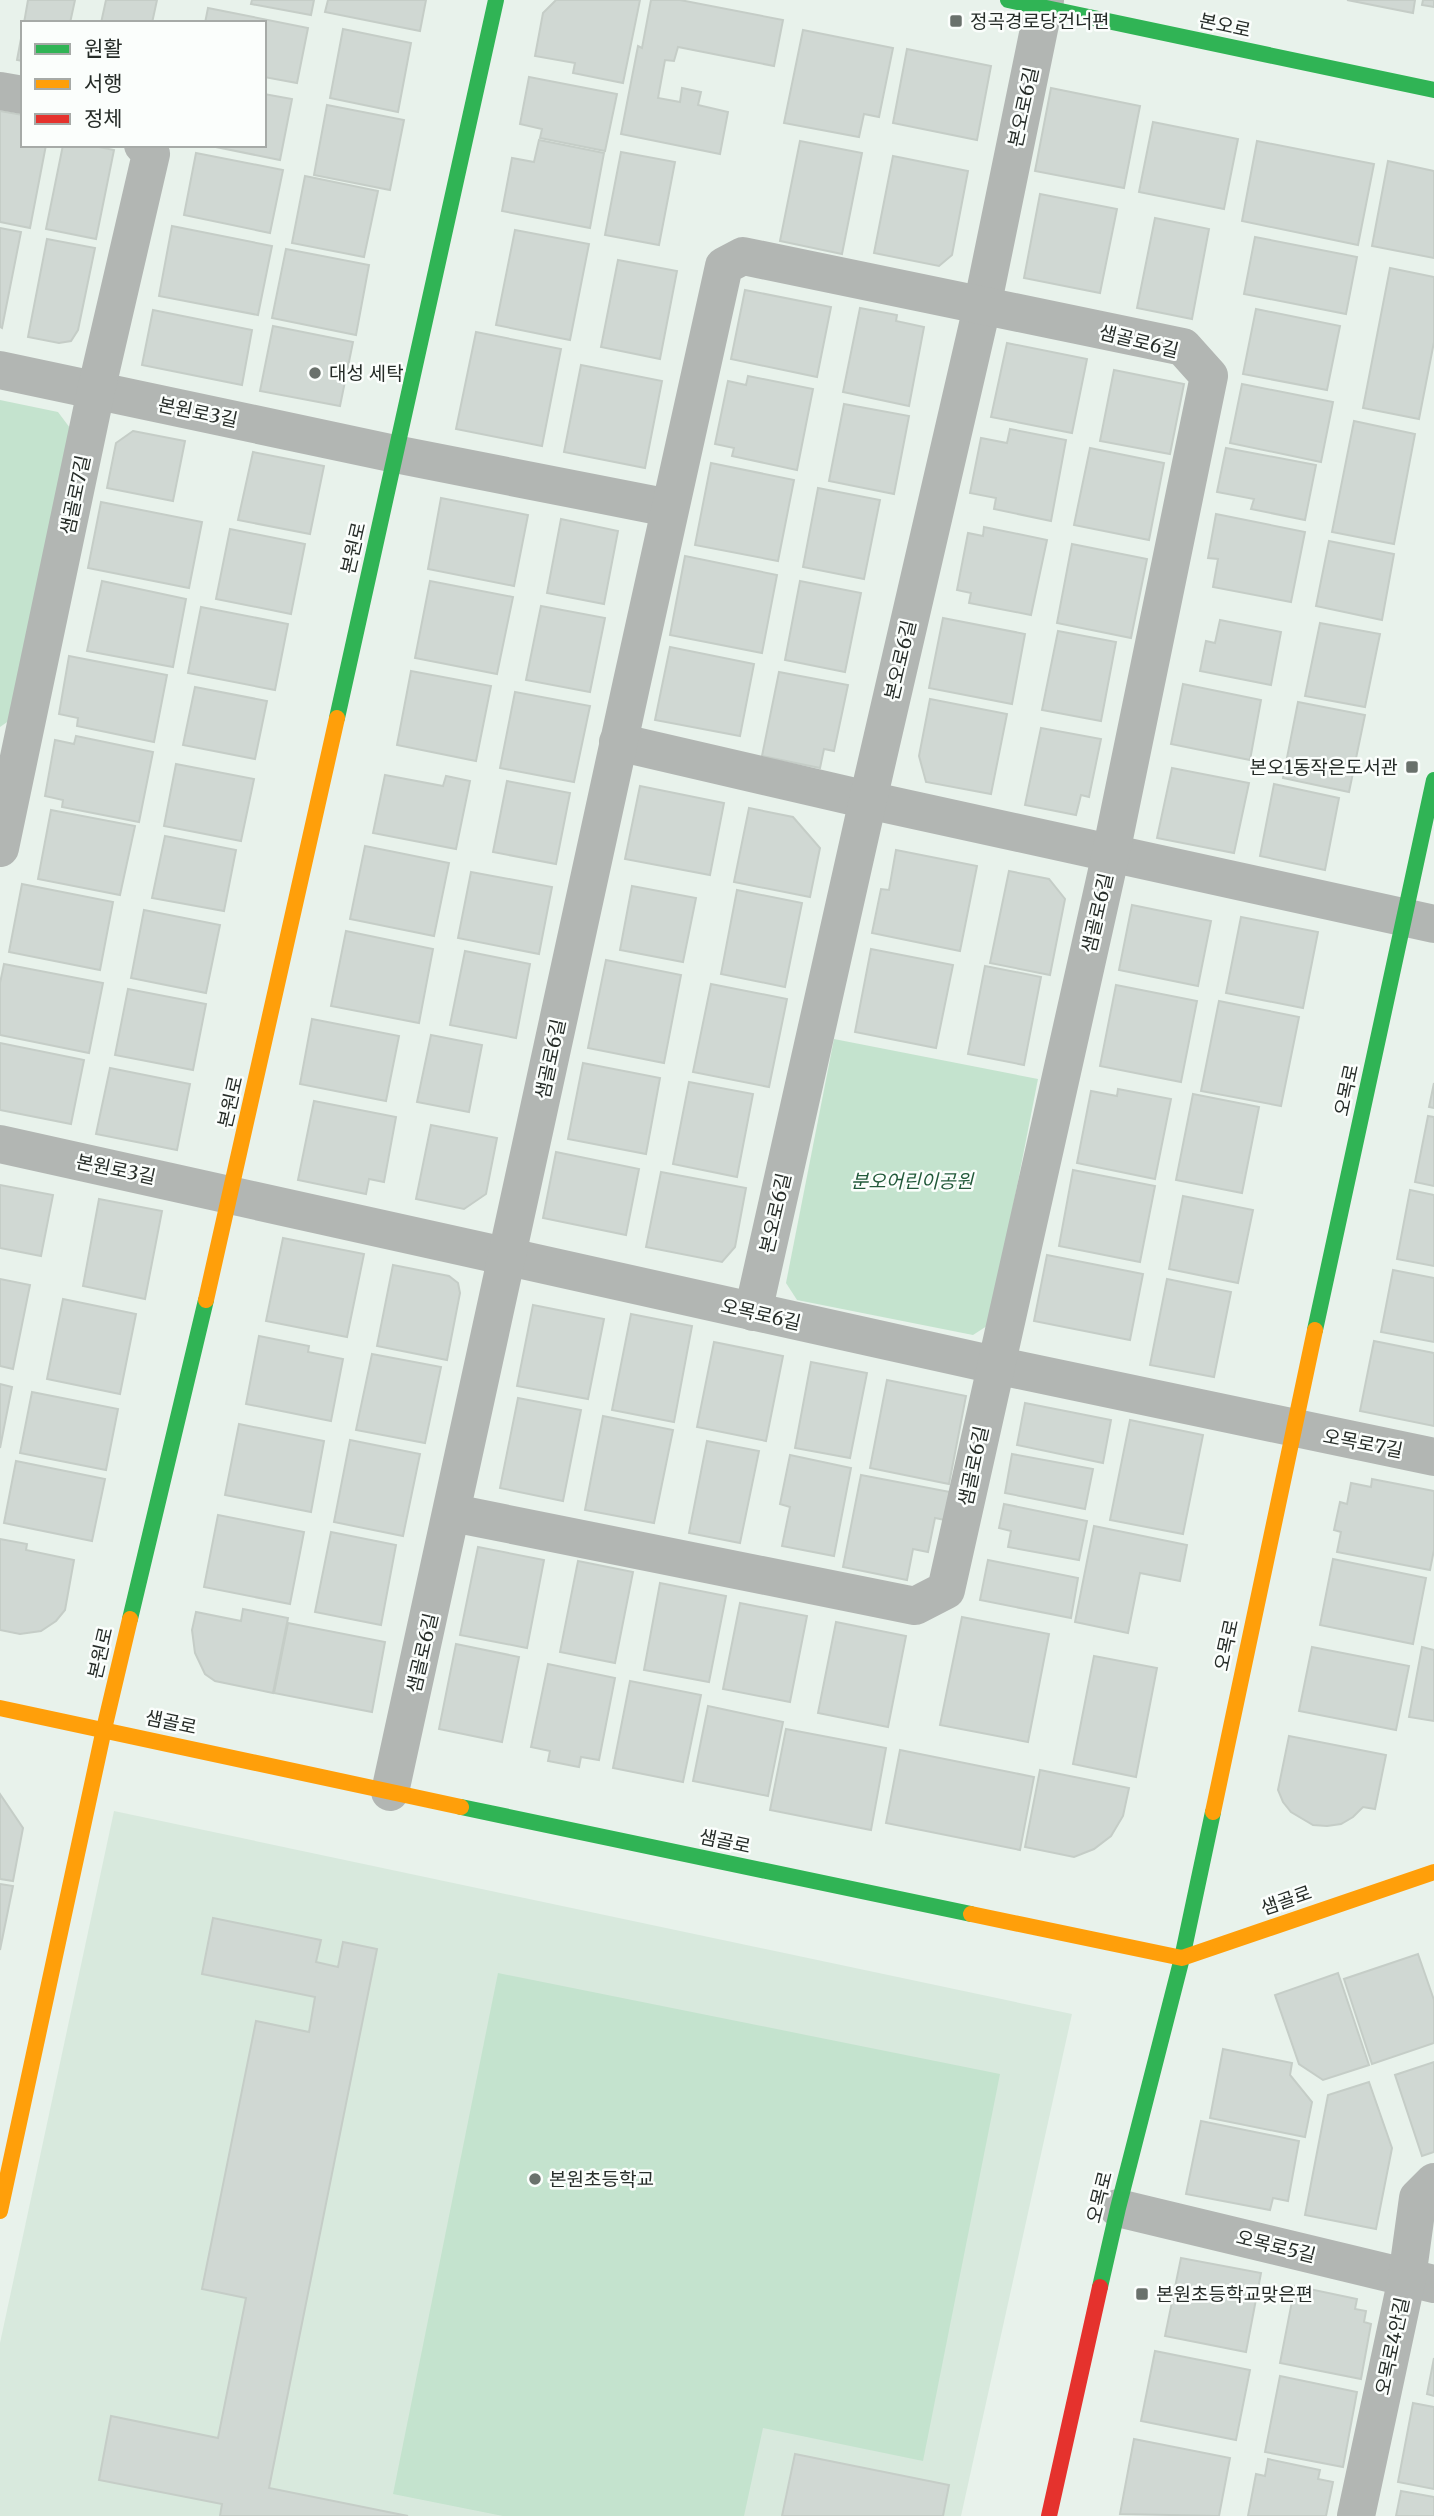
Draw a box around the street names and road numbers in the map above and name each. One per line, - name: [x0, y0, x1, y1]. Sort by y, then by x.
- street label: 본오로: [1197, 8, 1253, 42]
- street label: 본오로6길: [1003, 65, 1043, 149]
- street label: 샘골로6길: [1097, 320, 1181, 362]
- street label: 본원로3길: [156, 392, 240, 432]
- street label: 샘골로7길: [55, 453, 95, 537]
- street label: 본원로: [335, 520, 371, 576]
- street label: 본오로6길: [879, 618, 921, 702]
- street label: 샘골로6길: [1076, 871, 1118, 955]
- street label: 샘골로6길: [530, 1017, 570, 1101]
- street label: 오목로: [1329, 1062, 1363, 1118]
- street label: 본원로: [212, 1074, 248, 1130]
- street label: 본원로3길: [74, 1149, 158, 1189]
- street label: 본오로6길: [754, 1171, 796, 1255]
- street label: 오목로6길: [719, 1293, 803, 1335]
- street label: 샘골로6길: [953, 1424, 993, 1508]
- street label: 오목로7길: [1321, 1424, 1405, 1462]
- street label: 샘골로6길: [401, 1611, 443, 1695]
- street label: 오목로: [1209, 1617, 1243, 1673]
- street label: 본원로: [82, 1625, 118, 1681]
- street label: 샘골로: [143, 1705, 199, 1739]
- street label: 샘골로: [697, 1824, 753, 1858]
- street label: 샘골로: [1257, 1880, 1315, 1920]
- street label: 오목로: [1081, 2169, 1117, 2225]
- street label: 오목로5길: [1234, 2225, 1318, 2267]
- street label: 오목로4안길: [1370, 2295, 1414, 2397]

